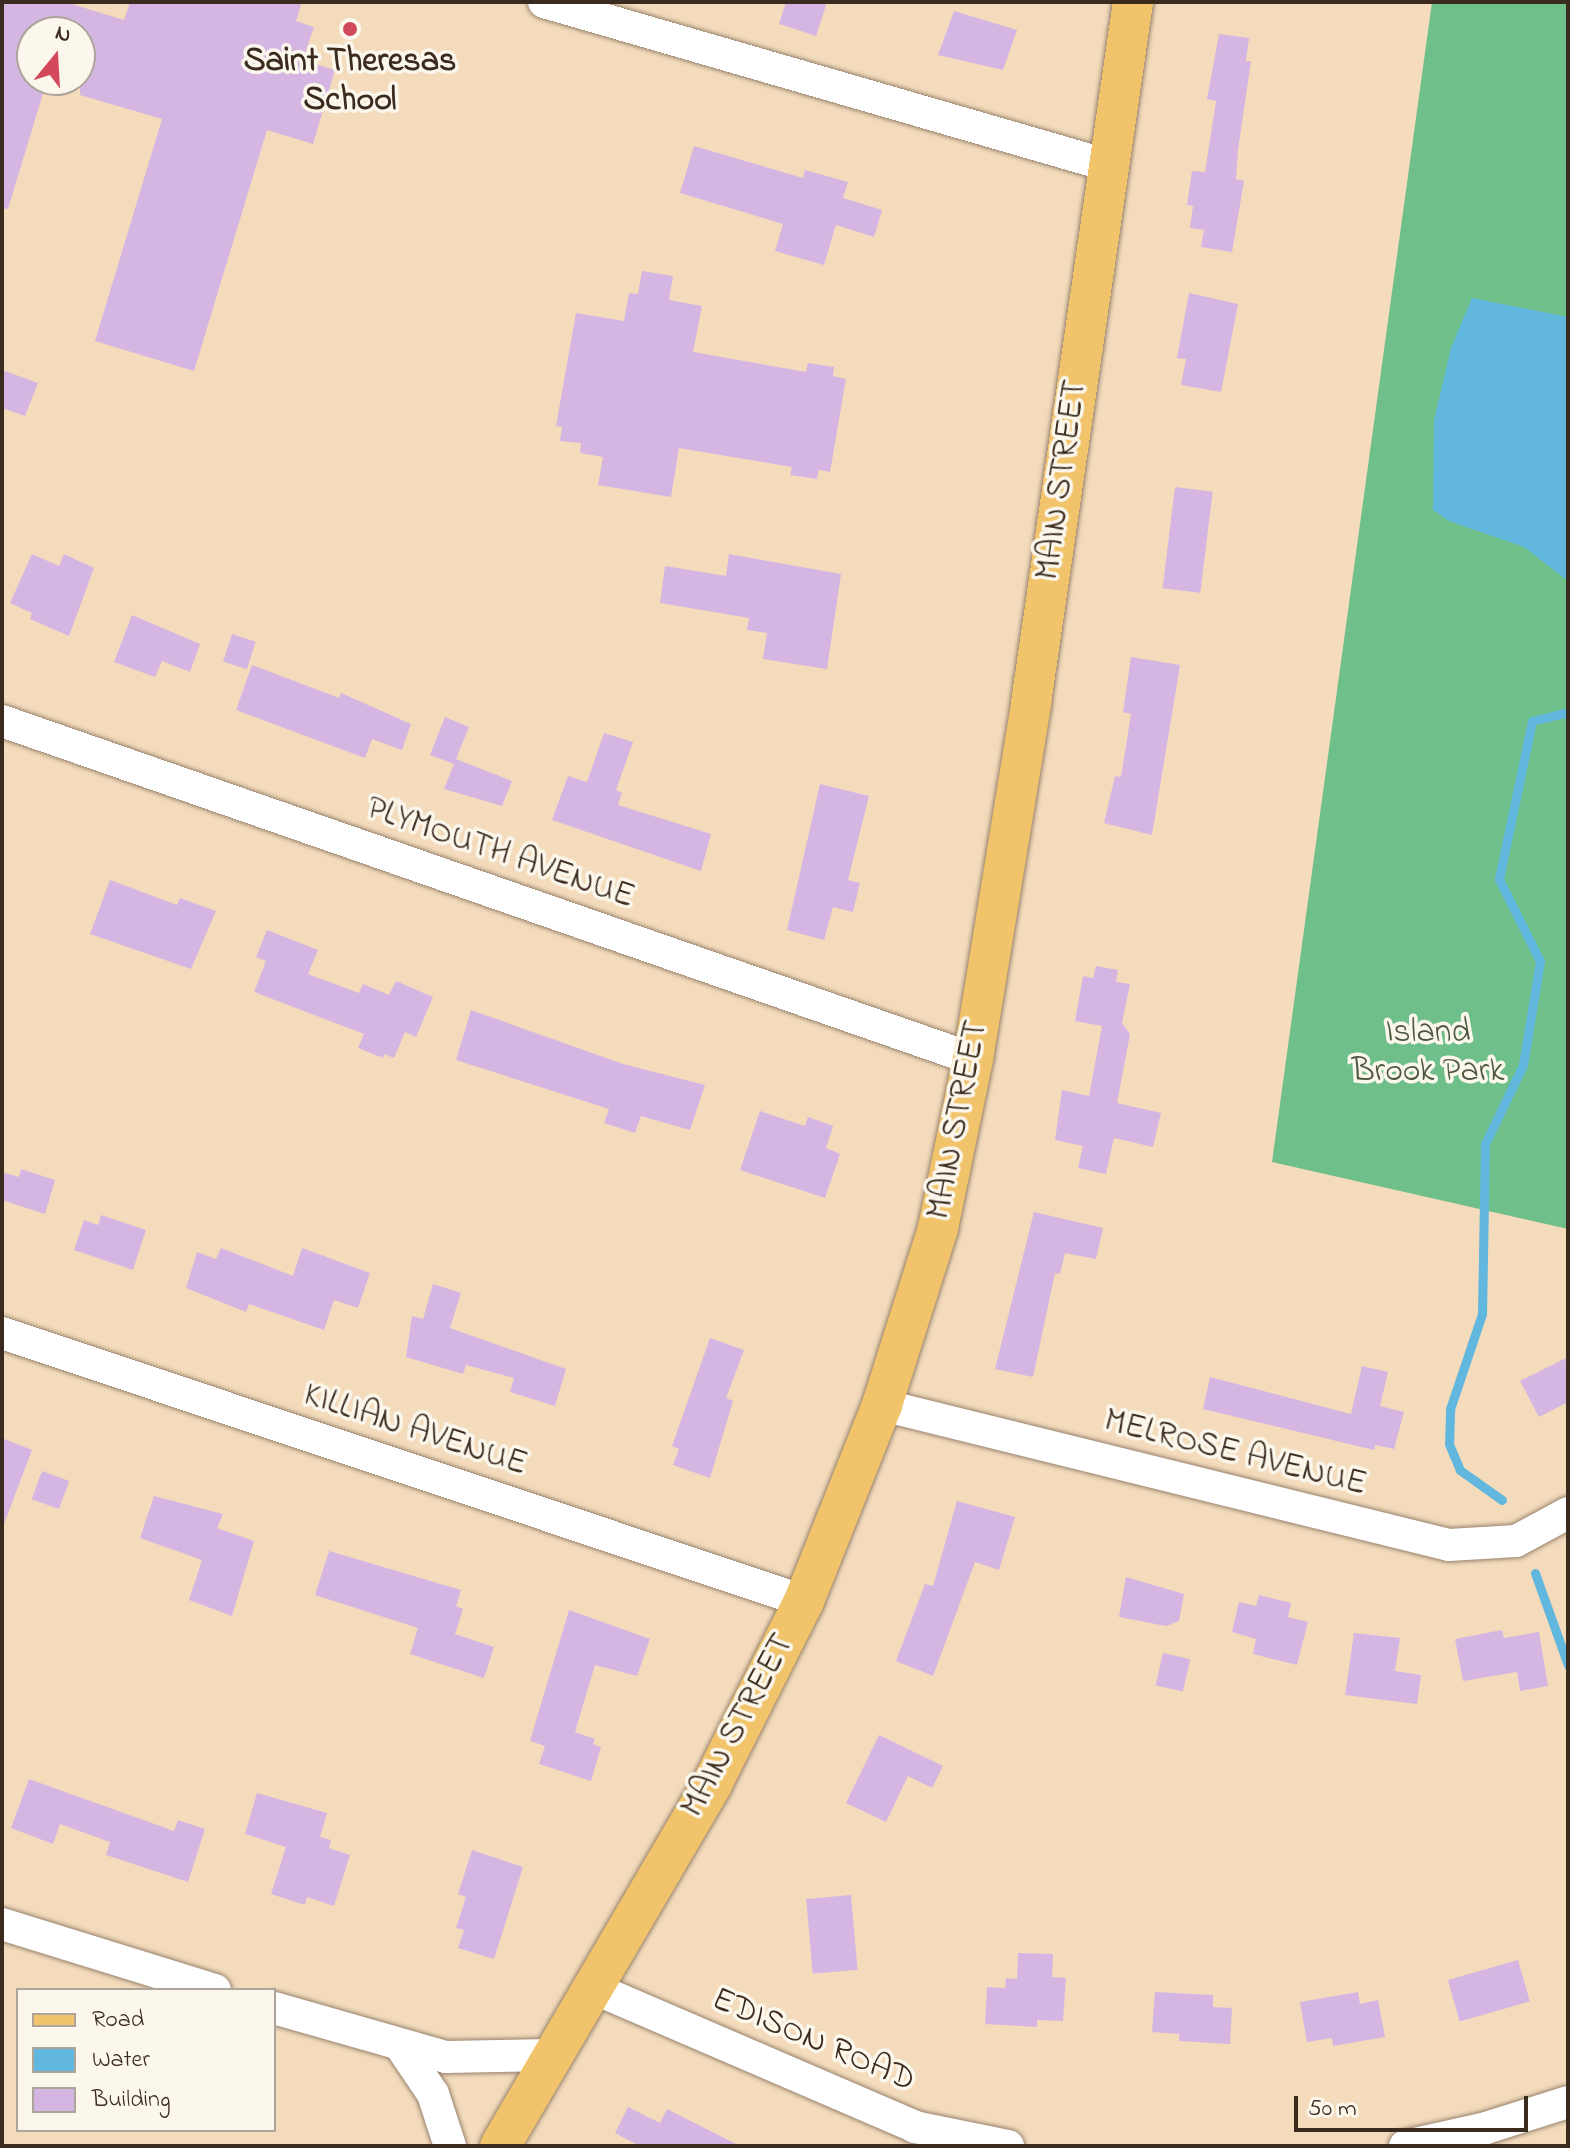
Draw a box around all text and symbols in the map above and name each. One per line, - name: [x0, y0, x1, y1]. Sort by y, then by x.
- north arrow: [16, 16, 96, 96]
- text: N: [51, 18, 75, 53]
- marker: Saint Theresas School: [341, 20, 359, 38]
- place label: Saint Theresas School: [244, 42, 456, 122]
- street label: MAIN STREET: [1029, 377, 1097, 583]
- street label: PLYMOUTH AVENUE: [361, 789, 639, 919]
- park label: Island Brook Park: [1352, 1013, 1504, 1092]
- street label: MAIN STREET: [920, 1017, 998, 1223]
- street label: KILLIAN AVENUE: [298, 1376, 532, 1486]
- street label: MELROSE AVENUE: [1100, 1402, 1370, 1506]
- street label: MAIN STREET: [674, 1627, 804, 1825]
- street label: EDISON ROAD: [705, 1980, 921, 2102]
- legend: [16, 1988, 276, 2132]
- text: Road: [92, 2003, 144, 2038]
- text: Water: [92, 2043, 150, 2078]
- scale bar: [1298, 2080, 1532, 2130]
- text: Building: [92, 2083, 171, 2118]
- text: 50 m: [1308, 2092, 1357, 2127]

